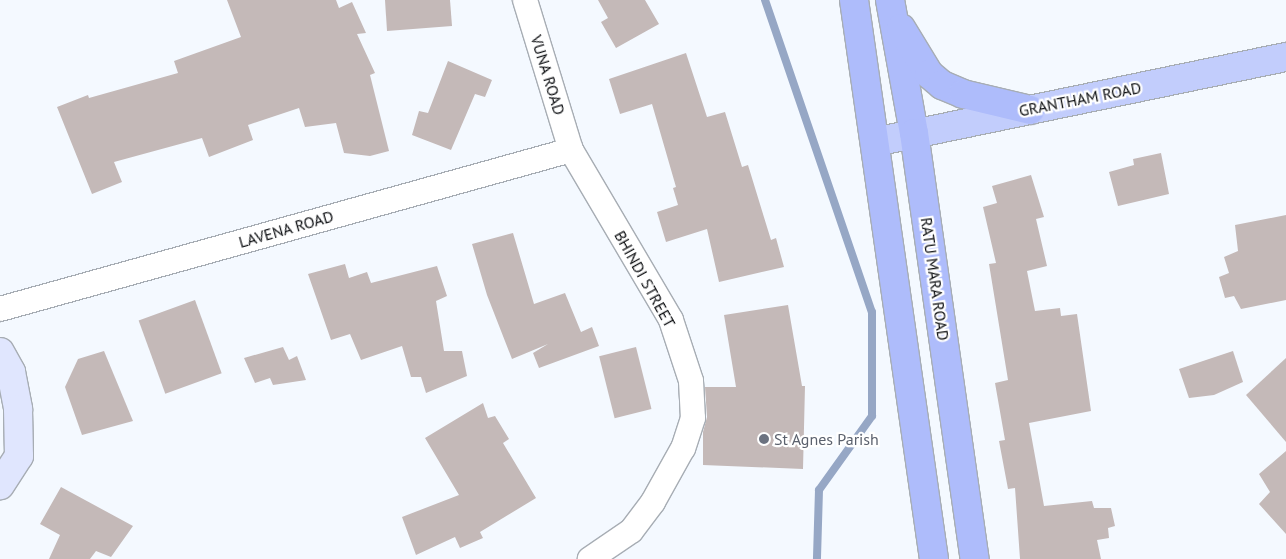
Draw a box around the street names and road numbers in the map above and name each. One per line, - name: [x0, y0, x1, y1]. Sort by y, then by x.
- street label: VUNA ROAD: [527, 32, 569, 118]
- street label: GRANTHAM ROAD: [1017, 78, 1143, 120]
- street label: LAVENA ROAD: [236, 206, 336, 252]
- street label: RATU MARA ROAD: [917, 216, 953, 342]
- street label: BHINDI STREET: [610, 227, 680, 331]

